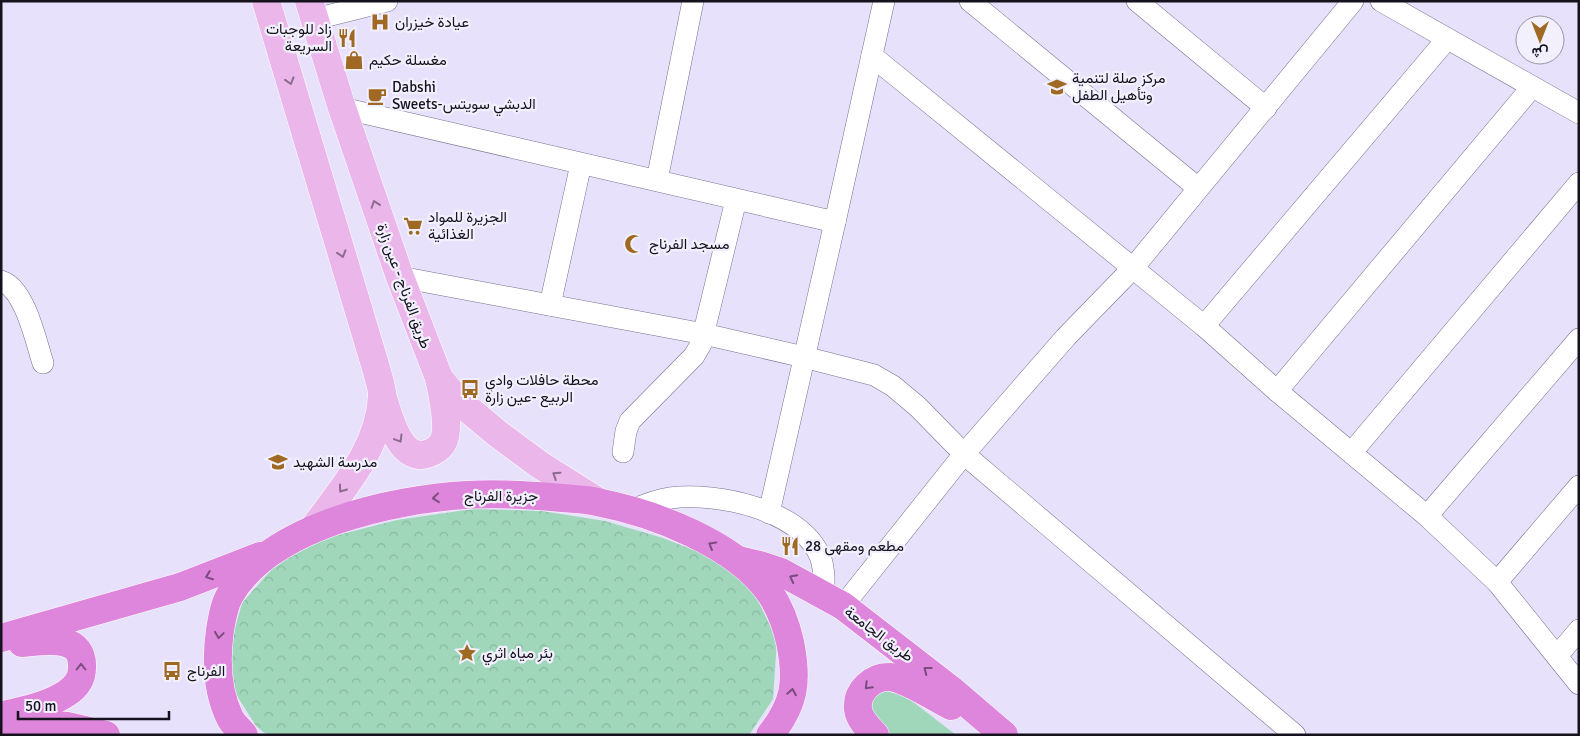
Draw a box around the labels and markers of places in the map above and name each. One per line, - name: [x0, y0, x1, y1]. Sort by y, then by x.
- hospital icon: عيادة خيزران: [369, 11, 391, 33]
- place label: عيادة خيزران: [395, 13, 469, 31]
- place label: زاد للوجبات السريعة: [266, 20, 332, 55]
- restaurant icon: زاد للوجبات السريعة: [336, 27, 358, 49]
- shop icon: مغسلة حكيم: [343, 49, 365, 71]
- place label: مغسلة حكيم: [369, 51, 447, 70]
- place label: مركز صلة لتنمية وتأهيل الطفل: [1072, 69, 1165, 104]
- school or university icon: مركز صلة لتنمية وتأهيل الطفل: [1046, 76, 1068, 98]
- place label: Dabshi Sweets-الدبشي سويتس: [392, 78, 536, 117]
- cafe icon: Dabshi Sweets-الدبشي سويتس: [366, 85, 388, 107]
- place label: الجزيرة للمواد الغذائية: [428, 208, 507, 243]
- supermarket icon: الجزيرة للمواد الغذائية: [402, 215, 424, 237]
- mosque icon: مسجد الفرناج: [623, 233, 645, 255]
- place label: مسجد الفرناج: [649, 235, 729, 255]
- place label: محطة حافلات وادي الربيع -عين زارة: [485, 371, 599, 408]
- bus stop icon: محطة حافلات وادي الربيع -عين زارة: [459, 378, 481, 400]
- school or university icon: مدرسة الشهيد: [267, 451, 289, 473]
- place label: مدرسة الشهيد: [293, 453, 377, 471]
- restaurant icon: مطعم ومقهى 28: [779, 535, 801, 557]
- place label: مطعم ومقهى 28: [805, 537, 904, 556]
- place icon: بئر مياه اثري: [456, 642, 478, 664]
- place label: بئر مياه اثري: [482, 644, 553, 666]
- bus stop icon: الفرناج: [161, 660, 183, 682]
- place label: الفرناج: [187, 662, 225, 682]

